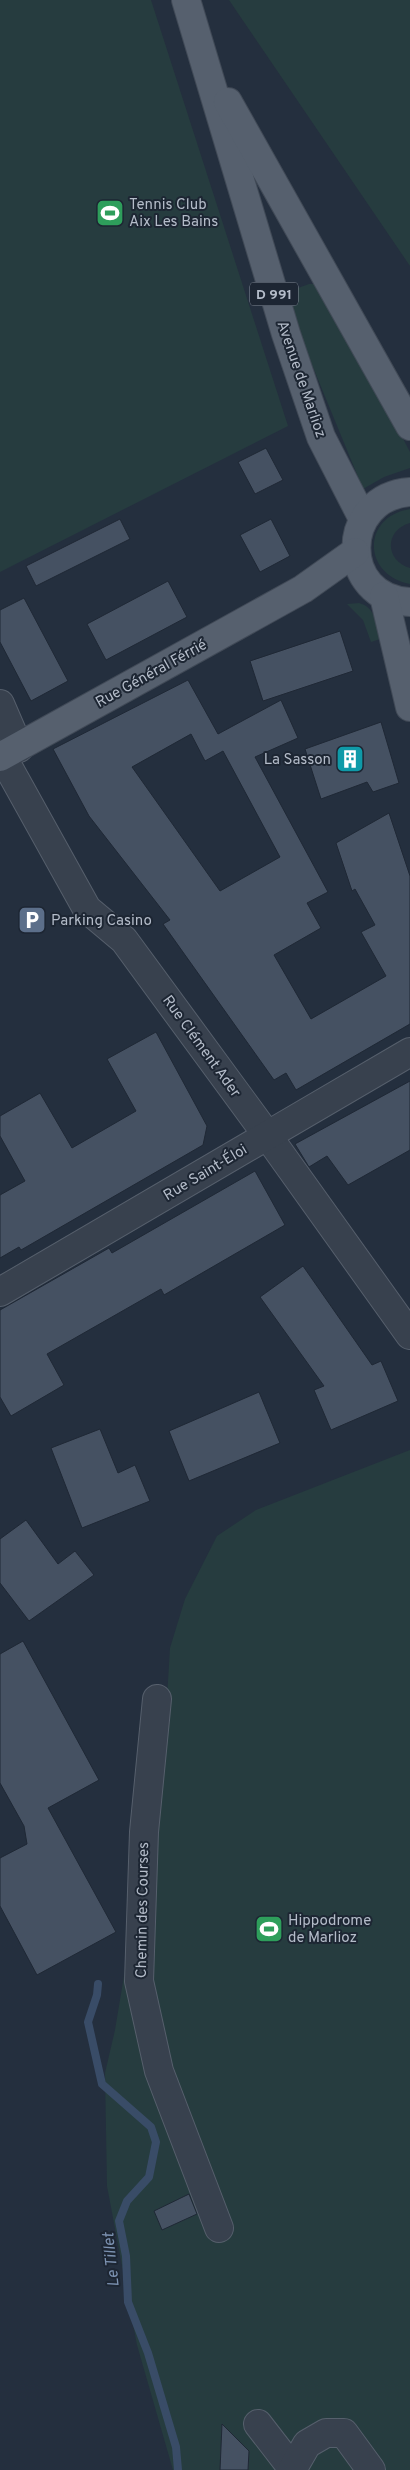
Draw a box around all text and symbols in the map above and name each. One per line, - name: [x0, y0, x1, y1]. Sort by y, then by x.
- place label: Tennis Club Aix Les Bains: [129, 196, 218, 232]
- sports icon: Tennis Club Aix Les Bains: [95, 198, 125, 228]
- road number: D 991: [250, 282, 298, 306]
- street label: Avenue de Marlioz: [272, 318, 330, 441]
- street label: Rue Général Férrié: [93, 636, 211, 713]
- building icon: La Sasson: [335, 744, 365, 774]
- place label: La Sasson: [264, 751, 331, 770]
- parking icon: Parking Casino: [17, 905, 47, 935]
- place label: Parking Casino: [51, 912, 152, 931]
- street label: Rue Clément Ader: [157, 992, 244, 1102]
- street label: Rue Saint-Éloi: [160, 1140, 251, 1206]
- street label: Chemin des Courses: [133, 1842, 154, 1978]
- place label: Hippodrome de Marlioz: [288, 1912, 371, 1948]
- sports icon: Hippodrome de Marlioz: [254, 1914, 284, 1944]
- water label: Le Tillet: [99, 2230, 125, 2288]

